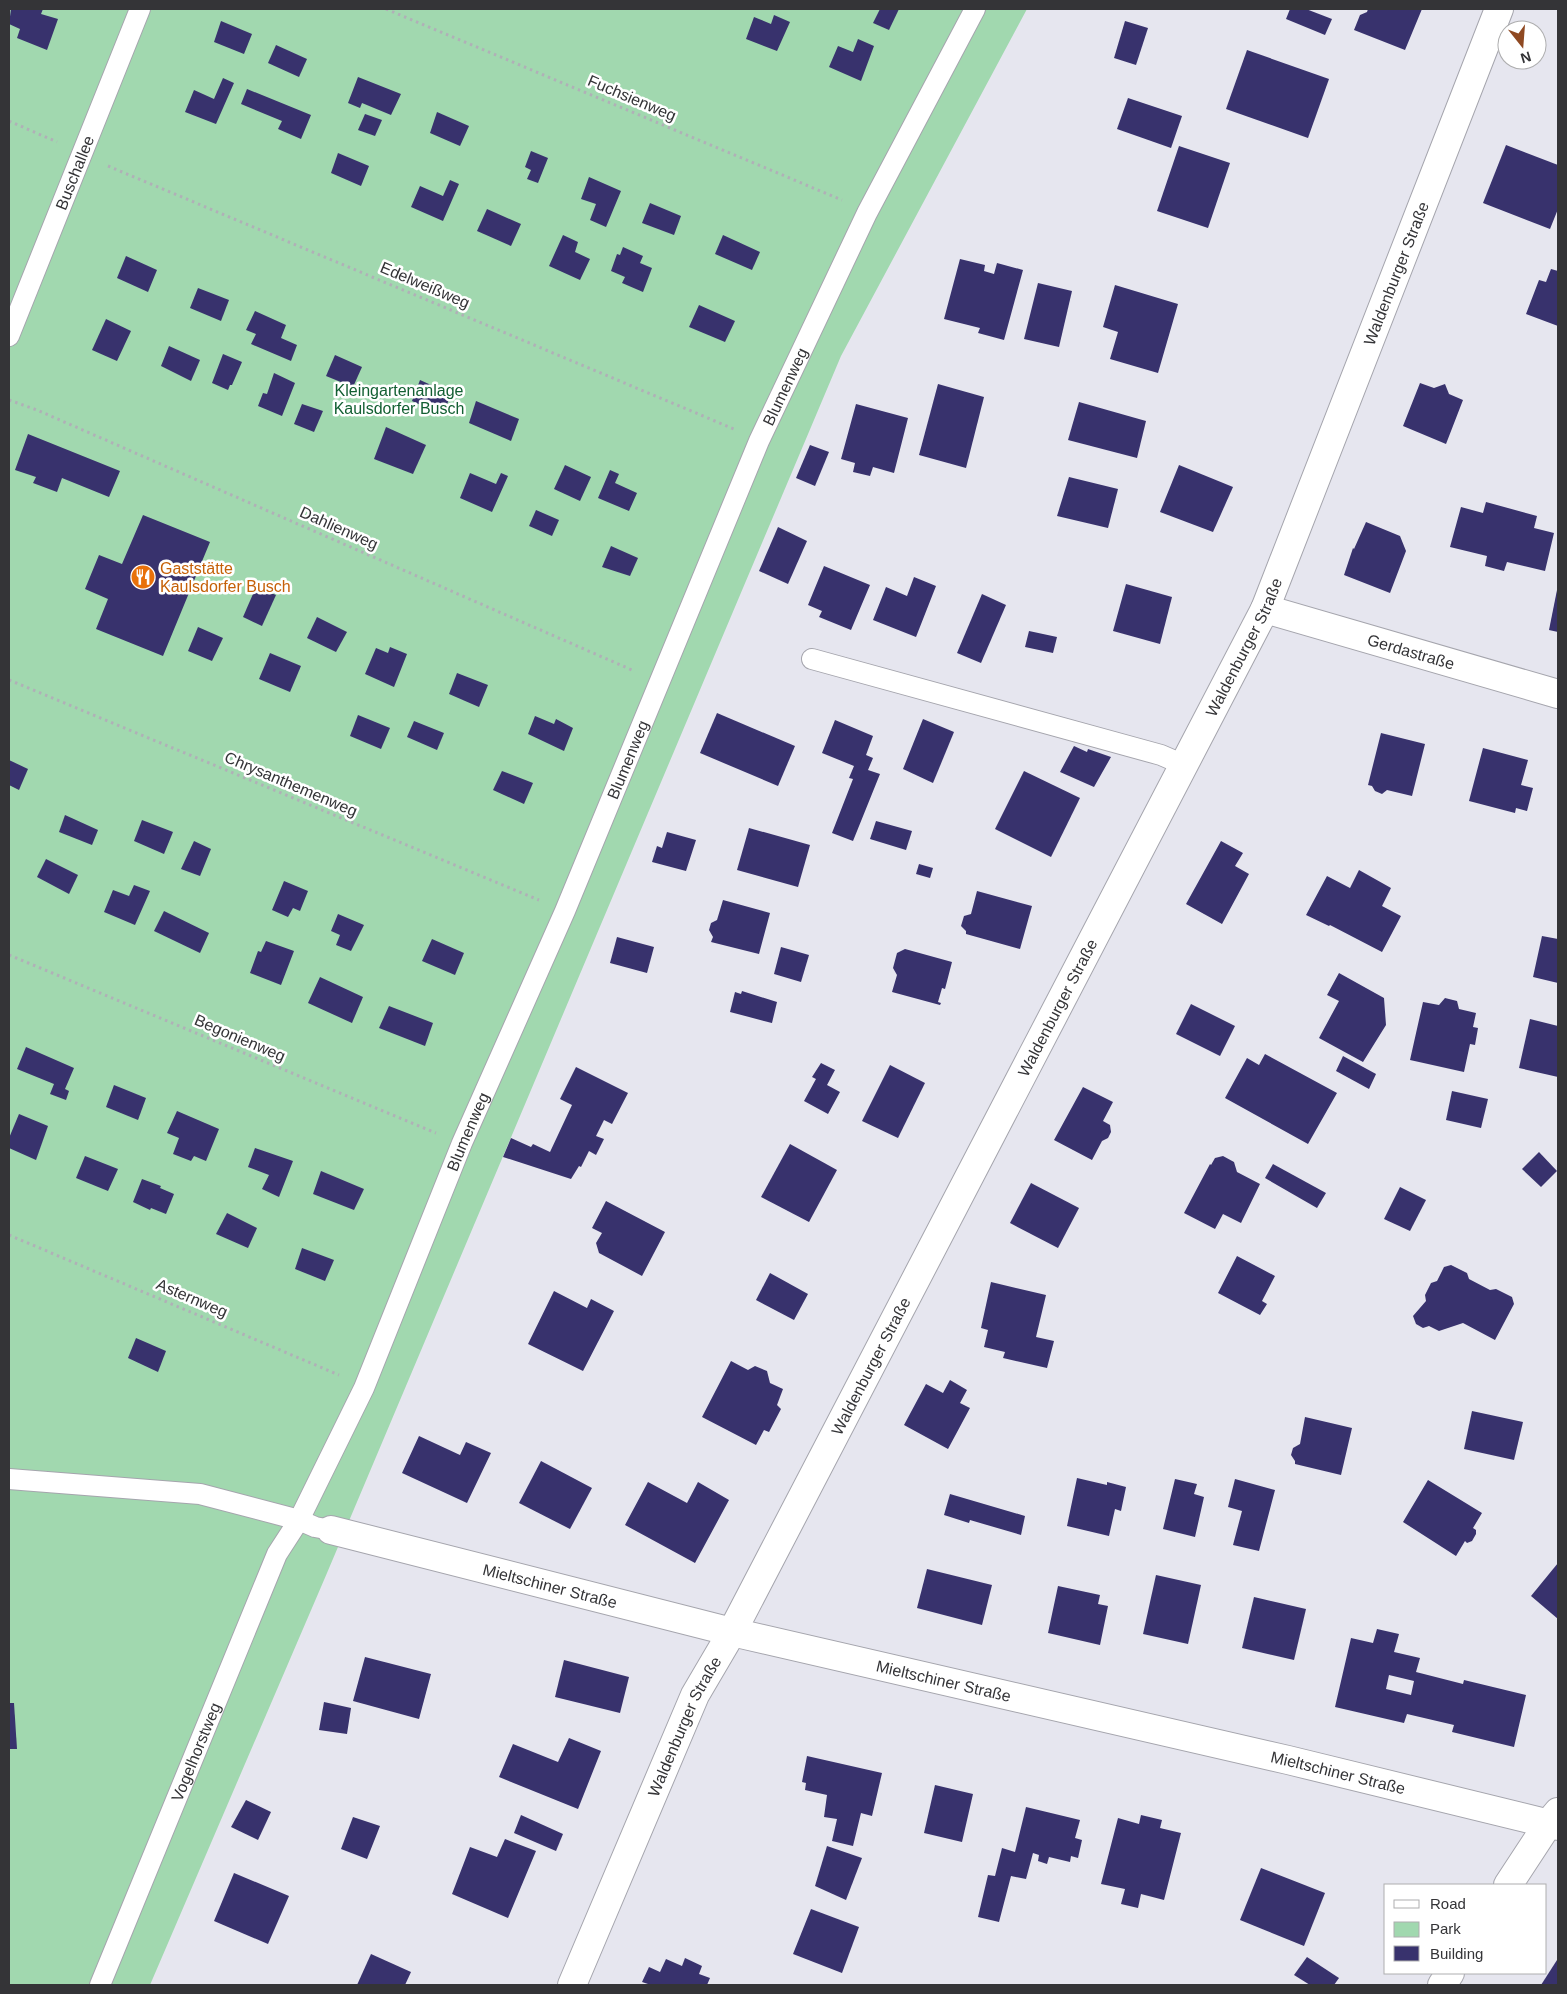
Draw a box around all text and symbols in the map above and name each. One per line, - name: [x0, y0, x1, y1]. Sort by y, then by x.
- north arrow: [1497, 20, 1547, 70]
- text: N: [1519, 48, 1533, 67]
- street label: Fuchsienweg: [585, 72, 679, 124]
- street label: Buschallee: [52, 133, 97, 212]
- street label: Waldenburger Straße: [1360, 199, 1432, 347]
- street label: Edelweißweg: [378, 259, 472, 311]
- street label: Blumenweg: [759, 345, 810, 428]
- park label: Kleingartenanlage Kaulsdorfer Busch: [334, 382, 464, 417]
- street label: Dahlienweg: [297, 503, 381, 553]
- place label: Gaststätte Kaulsdorfer Busch: [160, 560, 291, 595]
- restaurant icon: Gaststätte Kaulsdorfer Busch: [130, 564, 156, 590]
- street label: Waldenburger Straße: [1202, 575, 1285, 719]
- street label: Gerdastraße: [1365, 631, 1457, 672]
- street label: Blumenweg: [604, 718, 651, 802]
- street label: Chrysanthemenweg: [222, 748, 360, 820]
- street label: Waldenburger Straße: [1014, 936, 1100, 1079]
- street label: Begonienweg: [192, 1011, 288, 1065]
- street label: Blumenweg: [443, 1090, 492, 1173]
- street label: Asternweg: [154, 1275, 230, 1321]
- street label: Waldenburger Straße: [828, 1294, 913, 1438]
- street label: Mieltschiner Straße: [481, 1560, 619, 1611]
- street label: Waldenburger Straße: [645, 1653, 724, 1799]
- street label: Mieltschiner Straße: [875, 1657, 1013, 1705]
- street label: Vogelhorstweg: [168, 1700, 224, 1804]
- street label: Mieltschiner Straße: [1269, 1748, 1407, 1797]
- legend: [1384, 1884, 1547, 1974]
- text: Road: [1430, 1895, 1466, 1912]
- text: Park: [1430, 1920, 1461, 1937]
- text: Building: [1430, 1945, 1483, 1962]

